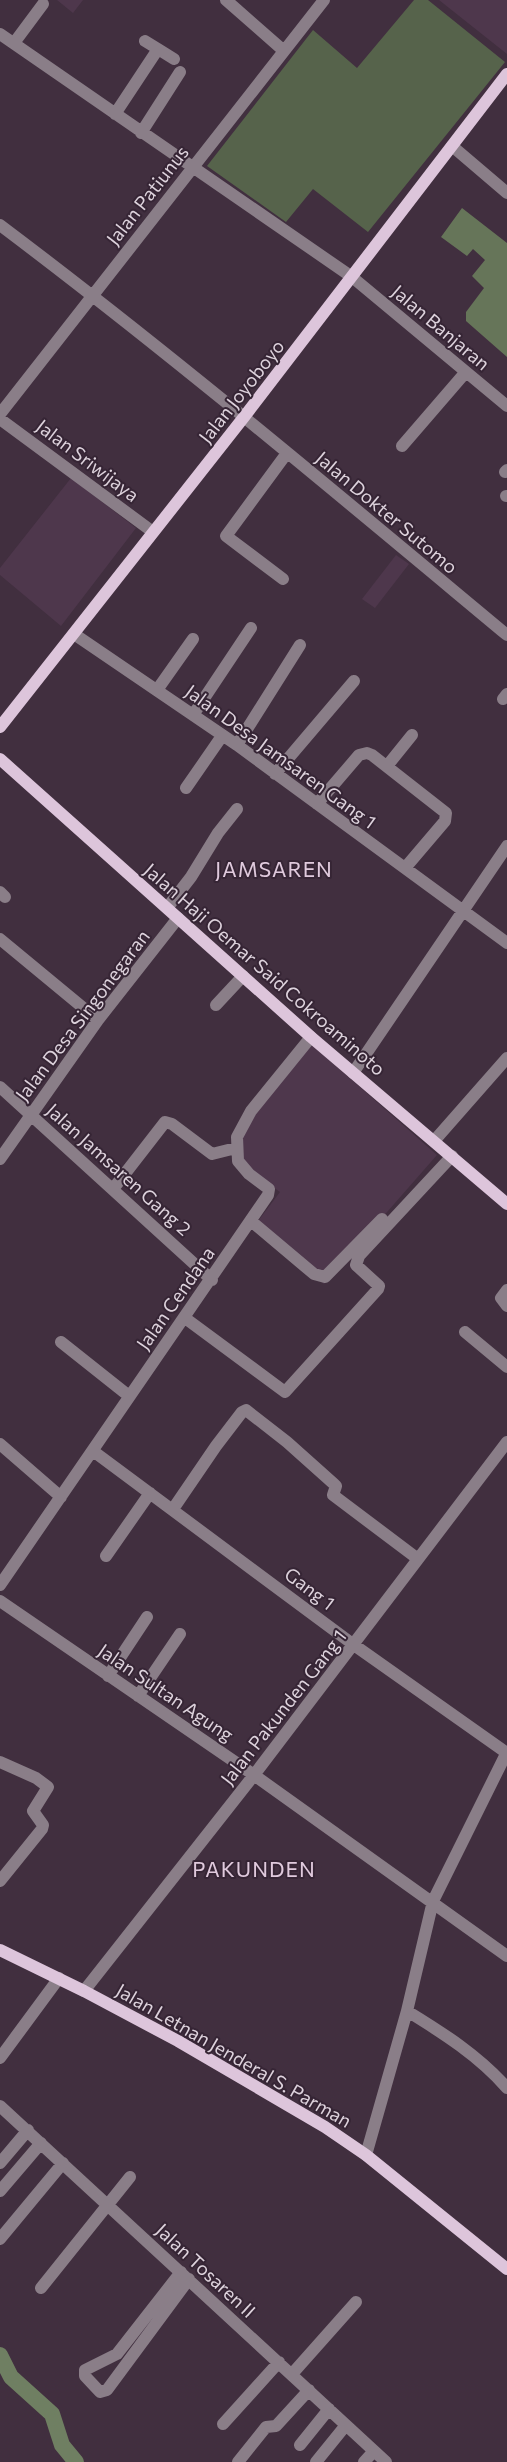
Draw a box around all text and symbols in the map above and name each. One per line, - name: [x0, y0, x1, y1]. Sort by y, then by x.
- street label: Jalan Patiunus: [101, 141, 193, 249]
- street label: Jalan Banjaran: [387, 279, 495, 375]
- street label: Jalan Joyoboyo: [193, 335, 289, 447]
- street label: Jalan Sriwijaya: [32, 414, 144, 506]
- street label: Jalan Dokter Sutomo: [311, 446, 463, 578]
- street label: Jalan Desa Jamsaren Gang 1: [181, 679, 381, 833]
- district label: JAMSAREN: [215, 856, 333, 881]
- street label: Jalan Haji Oemar Said Cokroaminoto: [140, 858, 390, 1080]
- street label: Jalan Desa Singonegaran: [10, 925, 154, 1105]
- street label: Jalan Jamsaren Gang 2: [42, 1098, 196, 1240]
- street label: Jalan Cendana: [131, 1242, 219, 1354]
- street label: Gang 1: [280, 1562, 340, 1614]
- street label: Jalan Pakunden Gang 1: [215, 1625, 351, 1789]
- street label: Jalan Sultan Agung: [94, 1638, 238, 1746]
- district label: PAKUNDEN: [192, 1856, 316, 1881]
- street label: Jalan Letnan Jenderal S. Parman: [112, 1978, 356, 2132]
- street label: Jalan Tosaren II: [151, 2218, 261, 2322]

